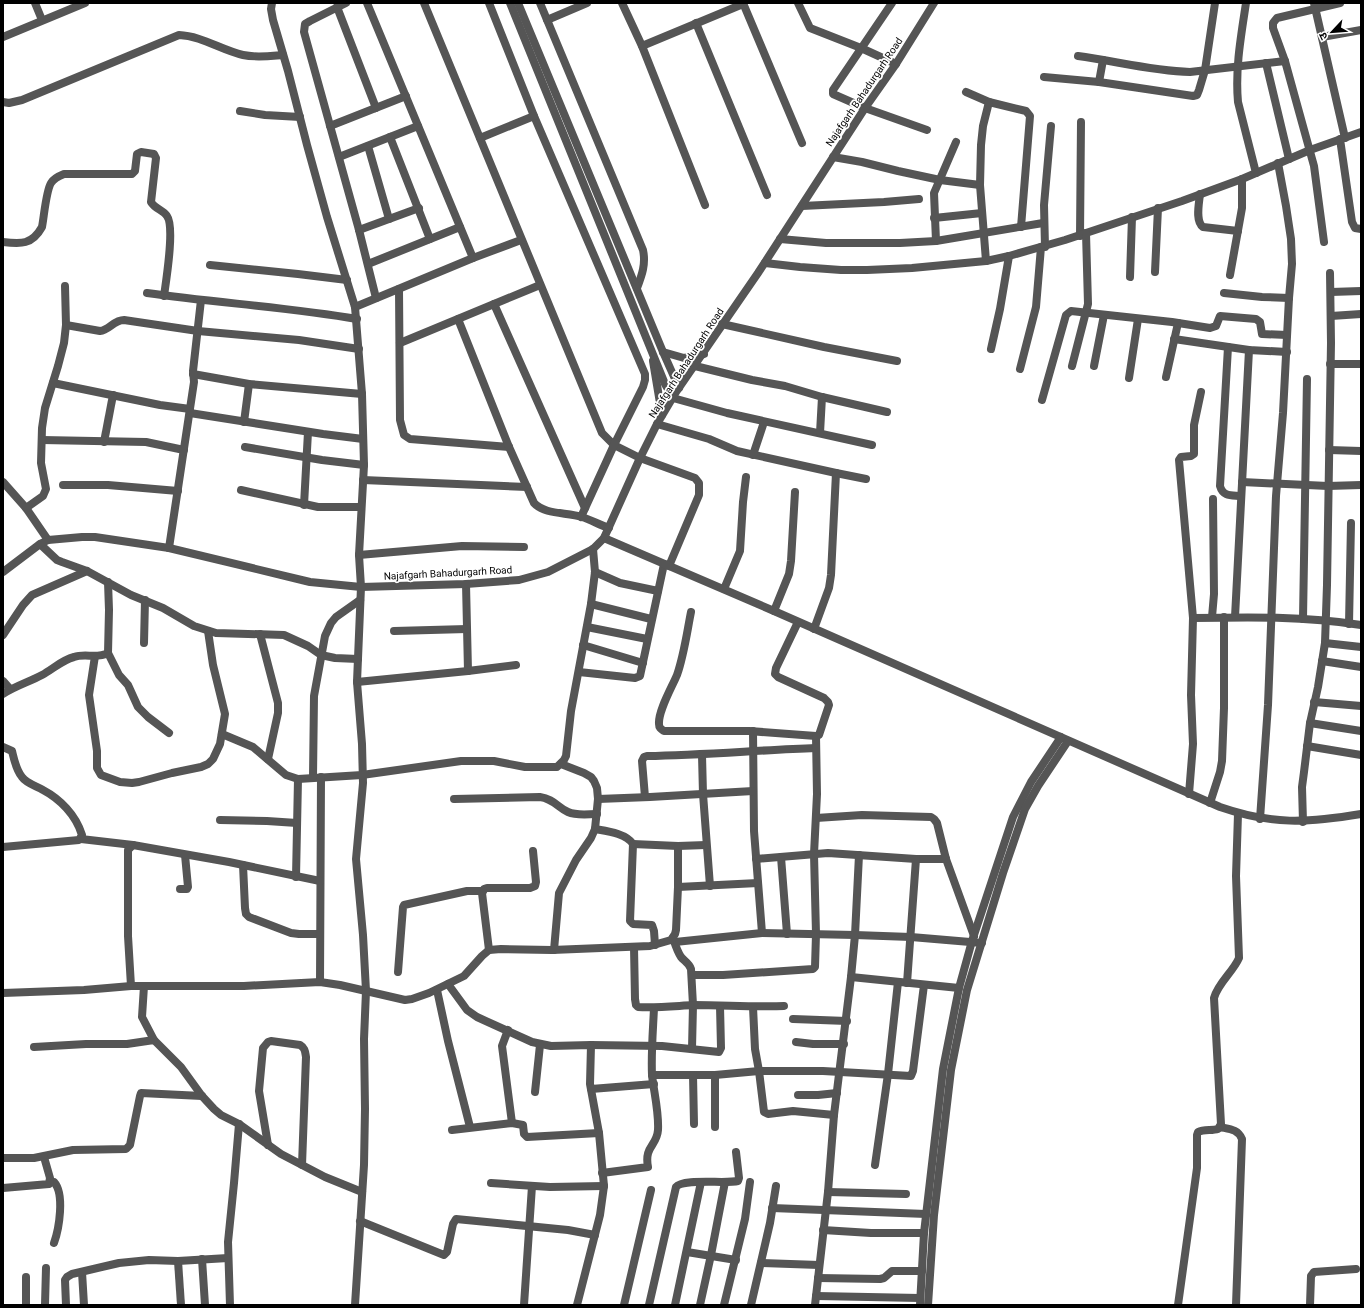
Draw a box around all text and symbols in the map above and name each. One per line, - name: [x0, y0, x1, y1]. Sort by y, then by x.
- north arrow: [1312, 12, 1352, 52]
- text: उ: [1316, 30, 1331, 42]
- street label: Najafgarh Bahadurgarh Road: [823, 36, 905, 148]
- street label: Najafgarh Bahadurgarh Road: [646, 306, 726, 420]
- street label: Najafgarh Bahadurgarh Road: [383, 564, 513, 582]

